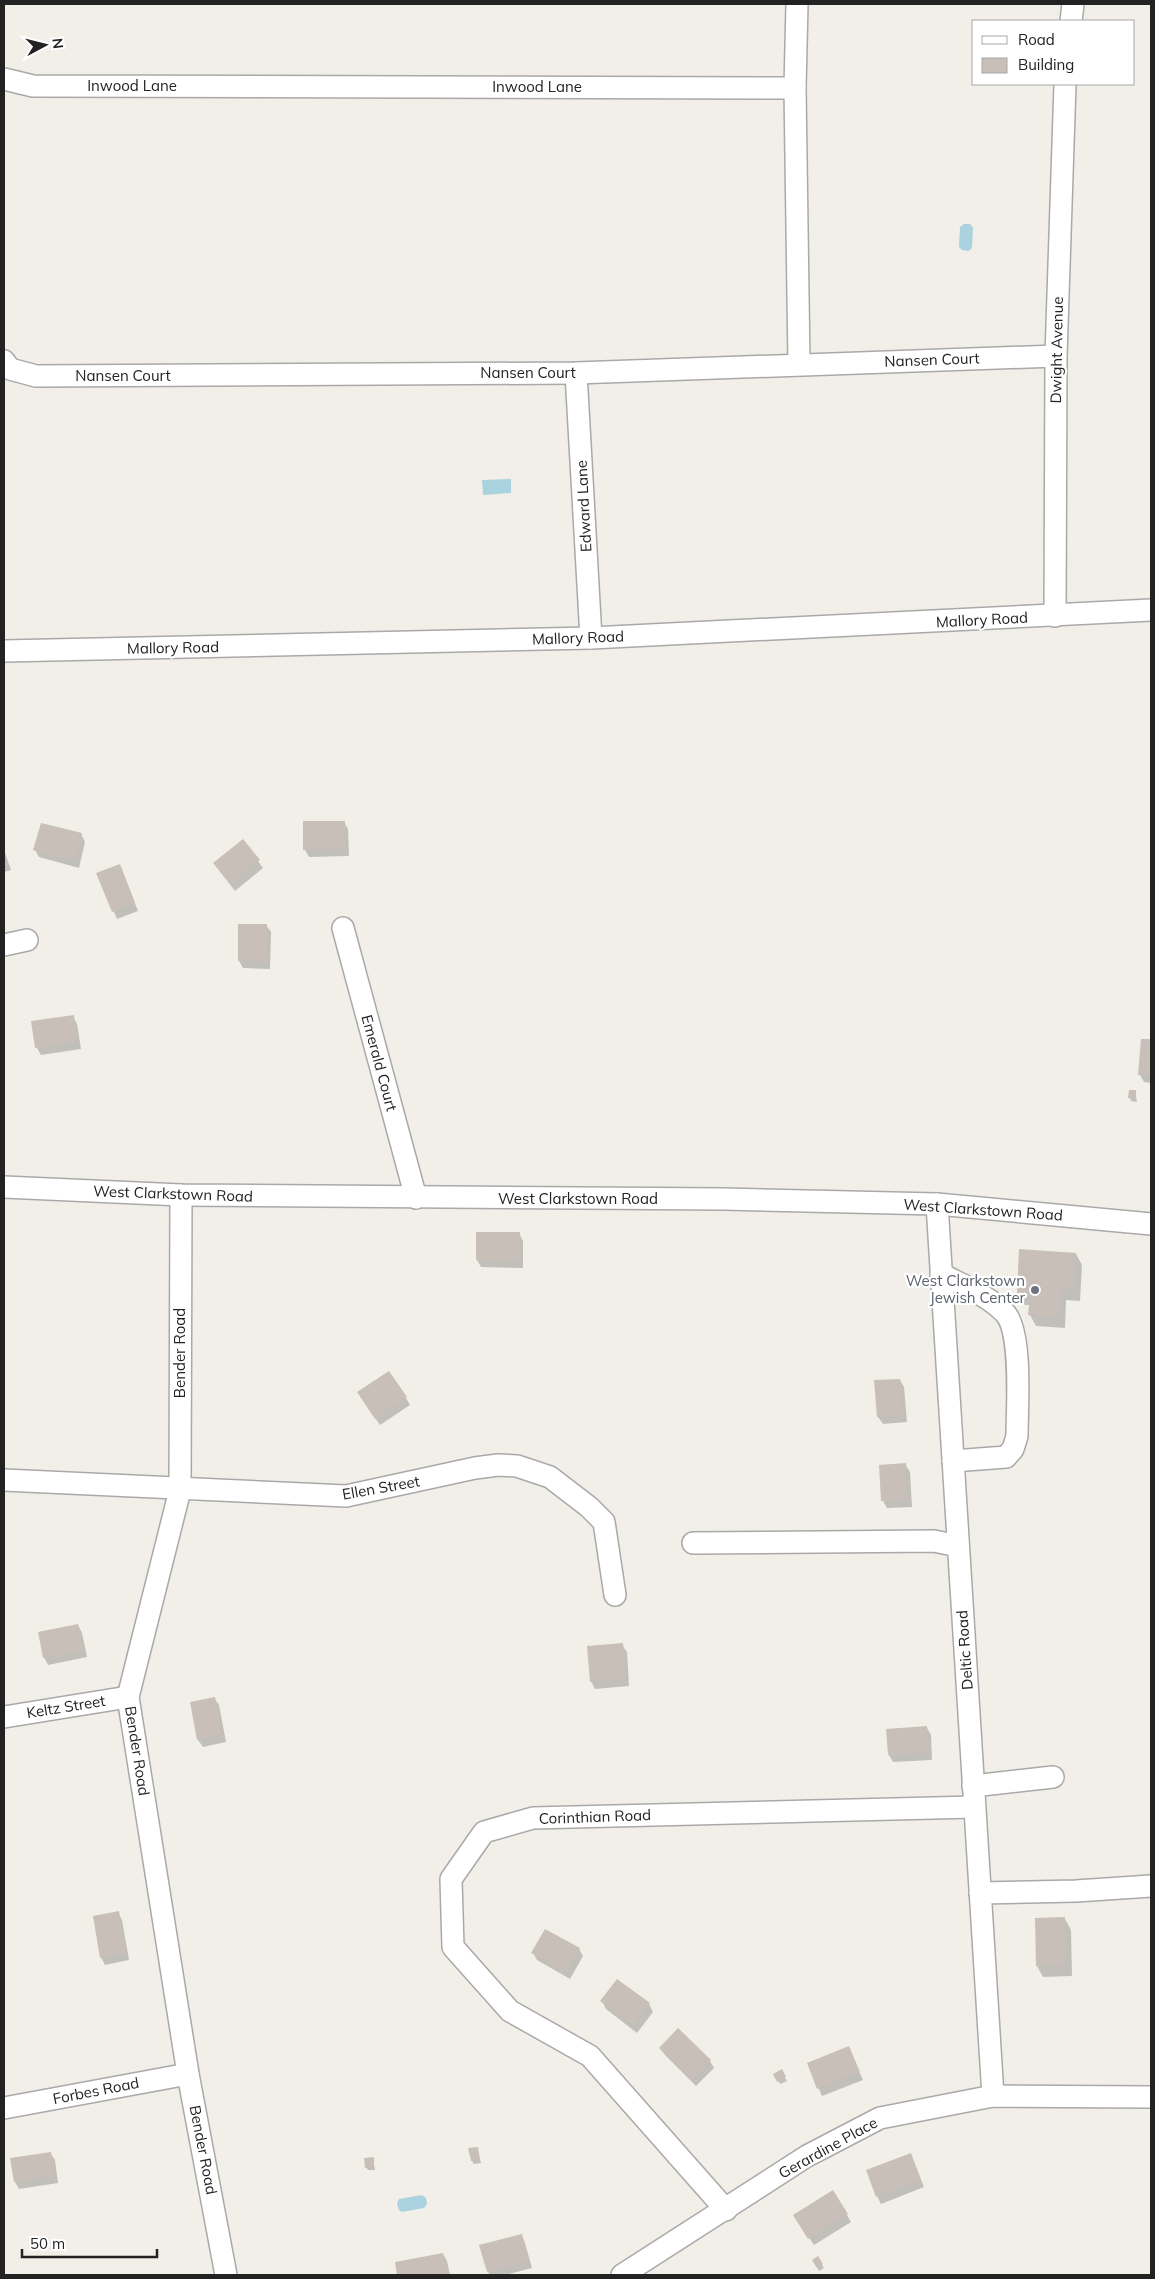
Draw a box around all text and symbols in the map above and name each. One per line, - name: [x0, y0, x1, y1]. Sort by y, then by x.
- north arrow: [20, 20, 70, 70]
- legend: [972, 20, 1135, 85]
- text: Road: [1018, 30, 1055, 49]
- text: N: [48, 37, 67, 50]
- text: Building: [1018, 55, 1074, 74]
- street label: Inwood Lane: [87, 76, 177, 95]
- street label: Inwood Lane: [492, 77, 582, 96]
- street label: Dwight Avenue: [1046, 296, 1067, 404]
- street label: Nansen Court: [884, 348, 980, 371]
- street label: Nansen Court: [480, 363, 576, 382]
- street label: Nansen Court: [75, 366, 171, 385]
- street label: Edward Lane: [572, 460, 595, 552]
- street label: Mallory Road: [935, 608, 1028, 631]
- street label: Mallory Road: [532, 626, 624, 649]
- street label: Mallory Road: [127, 637, 219, 658]
- street label: Emerald Court: [357, 1013, 401, 1113]
- street label: West Clarkstown Road: [93, 1181, 253, 1206]
- street label: West Clarkstown Road: [498, 1189, 658, 1208]
- street label: West Clarkstown Road: [903, 1194, 1063, 1225]
- place label: West Clarkstown Jewish Center: [906, 1271, 1026, 1307]
- marker: West Clarkstown Jewish Center: [1029, 1284, 1041, 1296]
- street label: Bender Road: [170, 1308, 189, 1398]
- street label: Ellen Street: [341, 1471, 421, 1504]
- street label: Deltic Road: [952, 1610, 977, 1691]
- street label: Keltz Street: [25, 1691, 107, 1722]
- street label: Bender Road: [121, 1705, 154, 1797]
- street label: Corinthian Road: [539, 1805, 651, 1828]
- street label: Forbes Road: [51, 2073, 141, 2108]
- street label: Bender Road: [186, 2104, 221, 2196]
- street label: Gerardine Place: [775, 2113, 880, 2183]
- scale bar: [22, 2226, 158, 2258]
- text: 50 m: [30, 2234, 65, 2253]

